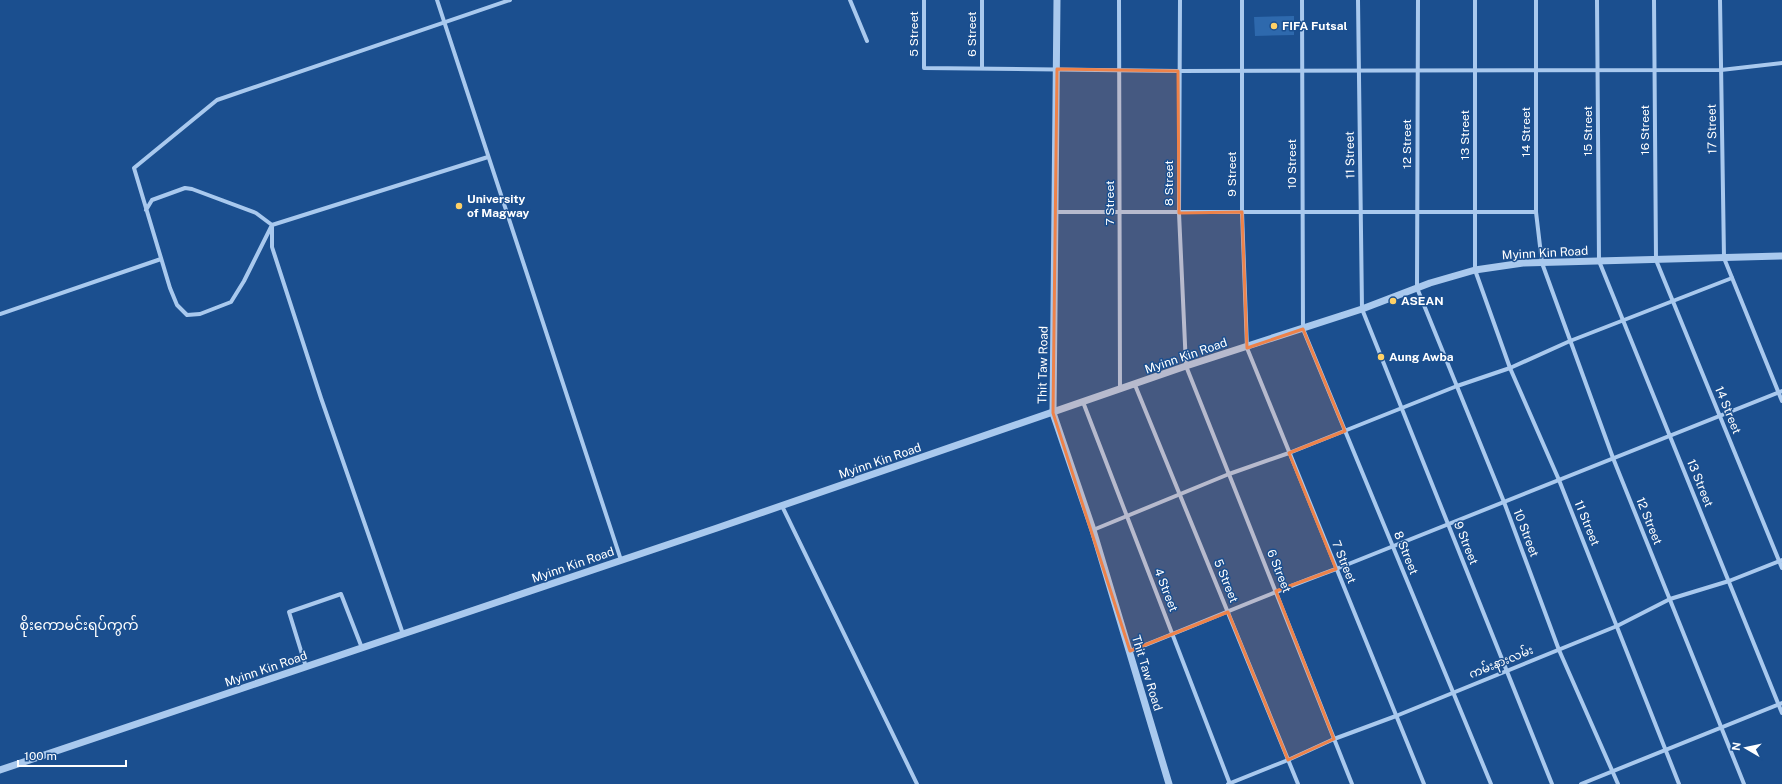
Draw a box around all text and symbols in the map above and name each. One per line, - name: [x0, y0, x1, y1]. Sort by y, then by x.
- street label: 5 Street: [907, 11, 921, 57]
- street label: 6 Street: [965, 11, 979, 57]
- place label: FIFA Futsal: [1282, 19, 1348, 33]
- marker: FIFA Futsal: [1269, 21, 1279, 31]
- street label: 17 Street: [1705, 104, 1719, 154]
- street label: 15 Street: [1581, 105, 1595, 156]
- street label: 16 Street: [1638, 105, 1652, 155]
- street label: 14 Street: [1519, 106, 1533, 157]
- street label: 13 Street: [1458, 109, 1472, 160]
- street label: 12 Street: [1400, 119, 1414, 169]
- street label: 11 Street: [1343, 131, 1357, 179]
- street label: 10 Street: [1285, 139, 1299, 189]
- street label: 9 Street: [1225, 151, 1239, 197]
- street label: 8 Street: [1162, 160, 1176, 206]
- street label: 7 Street: [1103, 180, 1117, 226]
- place label: University of Magway: [467, 192, 529, 220]
- marker: University of Magway: [454, 201, 464, 211]
- street label: Myinn Kin Road: [1502, 244, 1588, 262]
- place label: ASEAN: [1401, 294, 1444, 308]
- marker: ASEAN: [1388, 296, 1398, 306]
- street label: Thit Taw Road: [1035, 326, 1051, 404]
- street label: Myinn Kin Road: [1143, 335, 1229, 377]
- place label: Aung Awba: [1389, 350, 1454, 364]
- marker: Aung Awba: [1376, 352, 1386, 362]
- street label: 14 Street: [1712, 384, 1744, 436]
- street label: Myinn Kin Road: [837, 440, 923, 482]
- street label: 13 Street: [1684, 457, 1716, 509]
- street label: 12 Street: [1633, 495, 1665, 547]
- street label: 11 Street: [1572, 498, 1603, 548]
- street label: 10 Street: [1510, 507, 1542, 559]
- street label: 9 Street: [1451, 519, 1481, 567]
- street label: 8 Street: [1391, 529, 1421, 577]
- street label: 7 Street: [1329, 538, 1359, 586]
- street label: Myinn Kin Road: [530, 544, 616, 586]
- street label: 6 Street: [1264, 547, 1294, 595]
- street label: 5 Street: [1211, 557, 1241, 605]
- street label: 4 Street: [1151, 566, 1181, 614]
- district label: စိုးကောမင်းရပ်ကွက်: [19, 615, 139, 637]
- street label: Thit Taw Road: [1129, 634, 1165, 712]
- street label: ကမ်းနားလမ်း: [1466, 641, 1536, 684]
- street label: Myinn Kin Road: [223, 648, 309, 690]
- north arrow: [1726, 728, 1766, 768]
- text: N: [1730, 741, 1743, 752]
- scale bar: [18, 742, 126, 768]
- text: 100 m: [24, 749, 57, 763]

